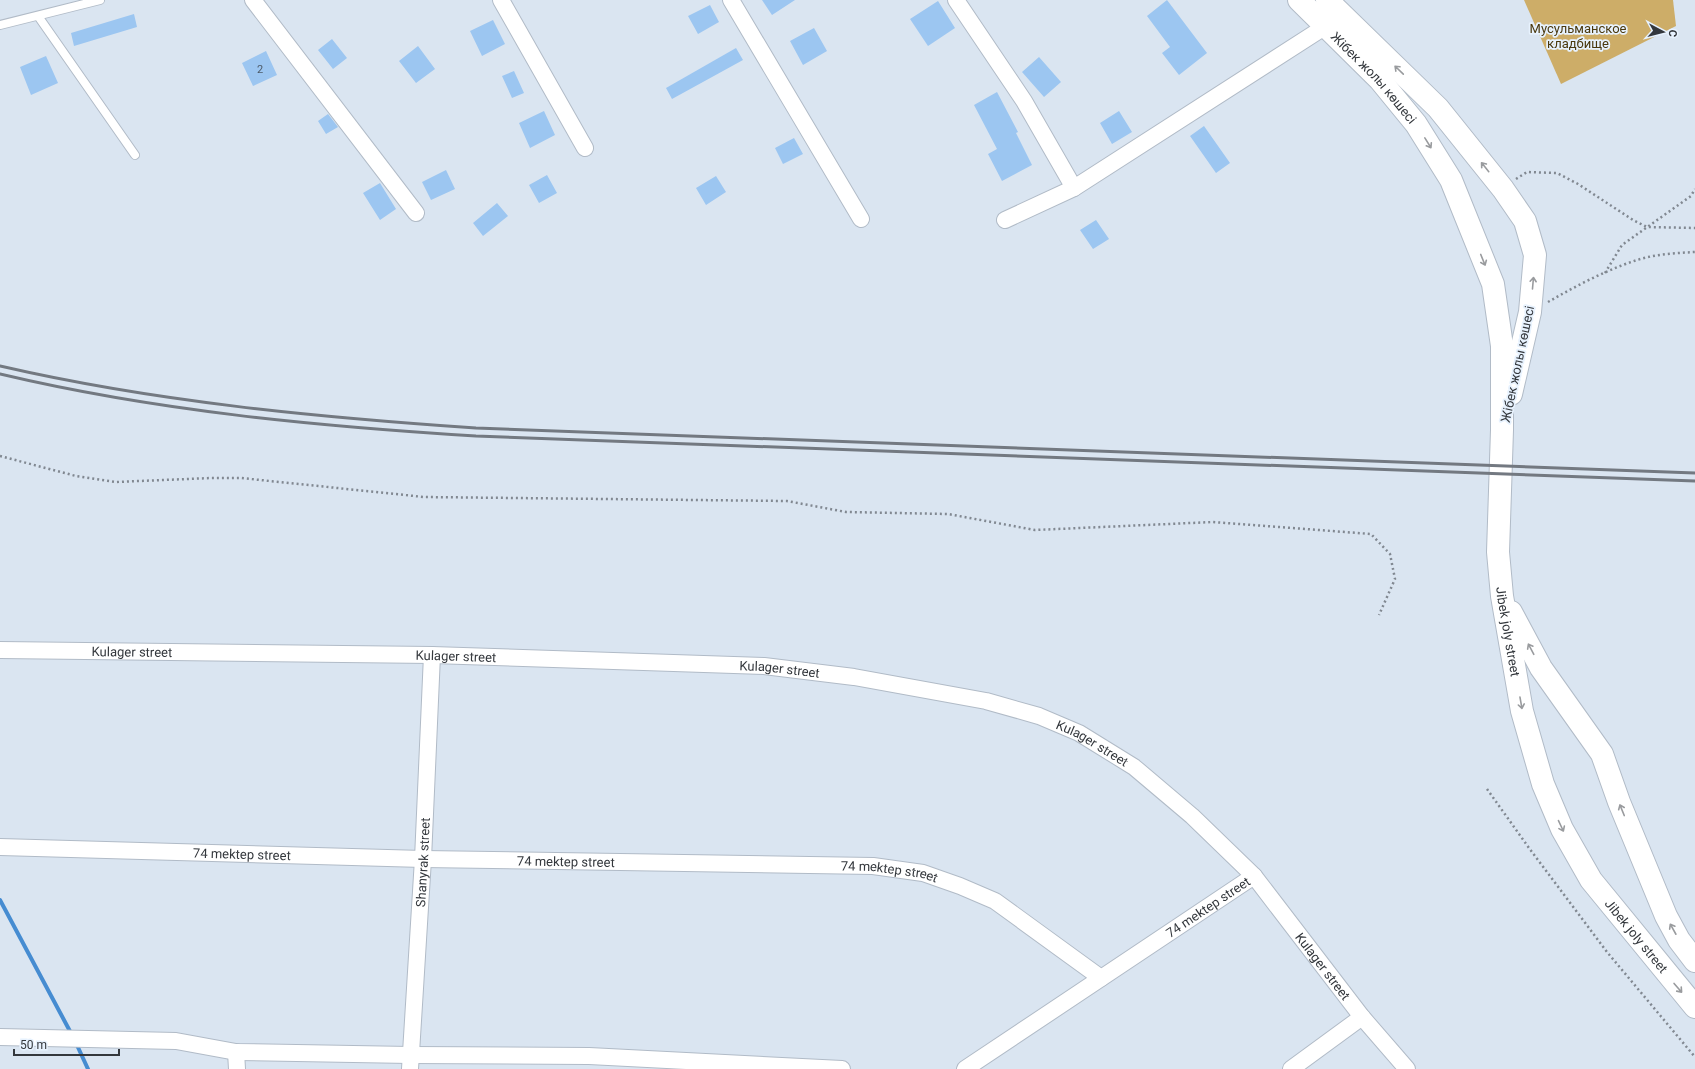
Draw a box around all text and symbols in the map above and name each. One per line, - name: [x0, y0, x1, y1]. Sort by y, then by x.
- north arrow: [1643, 12, 1683, 52]
- park label: Мусульманское кладбище: [1530, 21, 1627, 51]
- street label: Жібек жолы көшесі: [1328, 29, 1419, 127]
- text: С: [1666, 29, 1679, 38]
- house number: 2: [257, 63, 263, 76]
- one-way arrow: [1394, 65, 1404, 75]
- one-way arrow: [1424, 137, 1432, 148]
- one-way arrow: [1481, 162, 1490, 173]
- one-way arrow: [1480, 254, 1488, 266]
- one-way arrow: [1529, 276, 1536, 289]
- street label: Жібек жолы көшесі: [1498, 304, 1537, 424]
- street label: Jibek joly street: [1493, 586, 1523, 678]
- one-way arrow: [1527, 643, 1534, 655]
- street label: Kulager street: [92, 644, 172, 660]
- street label: Kulager street: [416, 648, 496, 665]
- street label: Kulager street: [739, 658, 821, 681]
- one-way arrow: [1517, 696, 1525, 709]
- street label: Kulager street: [1054, 717, 1131, 770]
- one-way arrow: [1618, 804, 1626, 816]
- street label: Shanyrak street: [413, 817, 433, 908]
- one-way arrow: [1558, 820, 1565, 832]
- street label: 74 mektep street: [193, 845, 291, 863]
- street label: 74 mektep street: [517, 853, 615, 870]
- street label: 74 mektep street: [841, 859, 940, 886]
- street label: 74 mektep street: [1163, 874, 1253, 941]
- street label: Jibek joly street: [1602, 896, 1671, 976]
- one-way arrow: [1668, 923, 1676, 935]
- street label: Kulager street: [1292, 930, 1353, 1003]
- one-way arrow: [1673, 982, 1682, 992]
- scale bar: [14, 1031, 119, 1057]
- text: 50 m: [20, 1038, 47, 1052]

